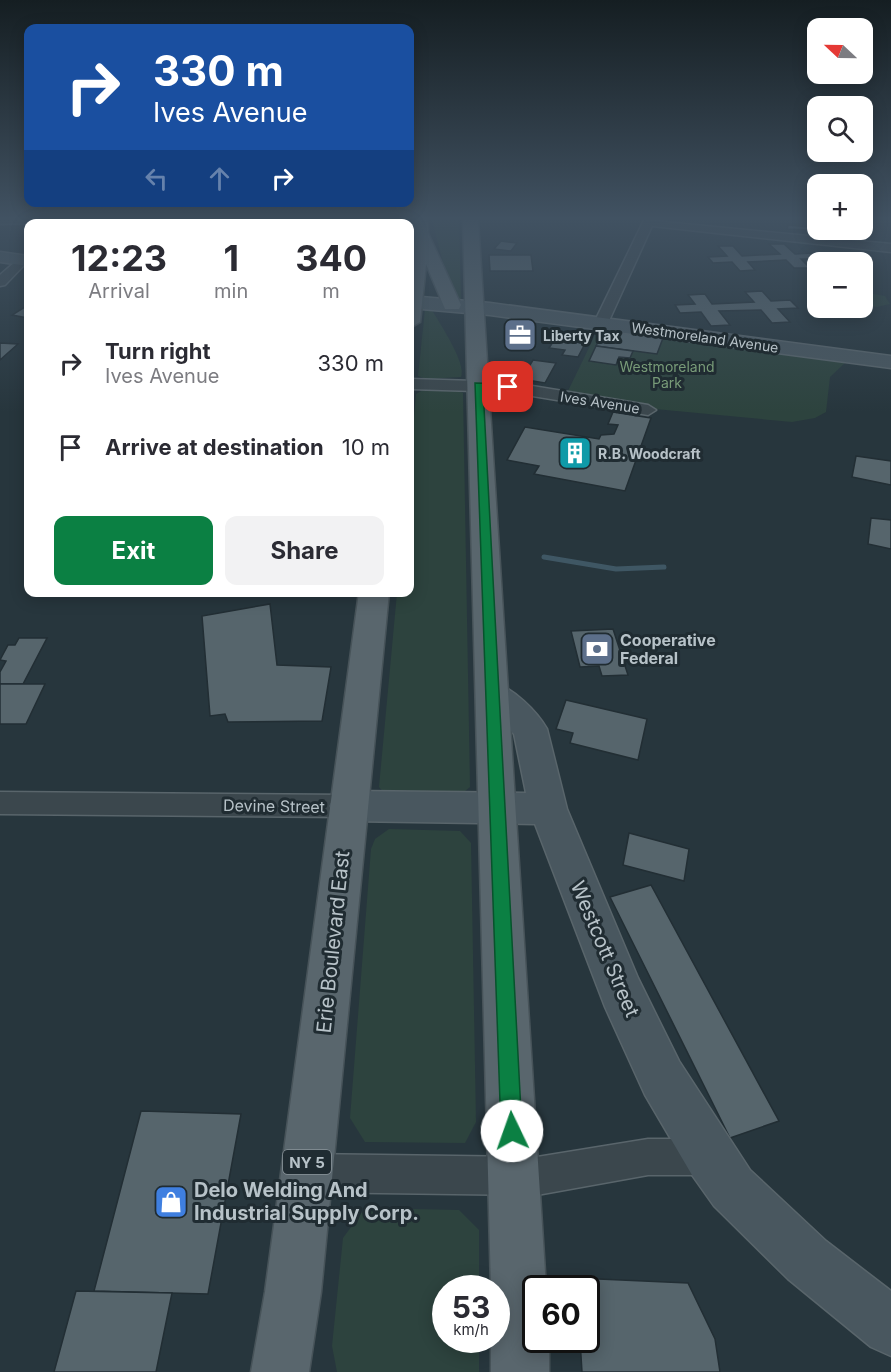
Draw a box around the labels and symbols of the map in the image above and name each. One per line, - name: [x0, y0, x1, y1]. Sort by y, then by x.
- north arrow: [807, 18, 873, 84]
- office icon: Liberty Tax: [502, 317, 538, 353]
- street label: Westmoreland Avenue: [630, 318, 780, 356]
- place label: Liberty Tax: [543, 327, 620, 344]
- park label: Westmoreland Park: [619, 358, 715, 391]
- pin: [482, 361, 533, 412]
- street label: Ives Avenue: [559, 387, 641, 417]
- building icon: R.B. Woodcraft: [557, 435, 593, 471]
- place label: R.B. Woodcraft: [598, 445, 701, 462]
- place label: Cooperative Federal: [620, 630, 716, 668]
- bank icon: Cooperative Federal: [579, 631, 615, 667]
- street label: Devine Street: [223, 795, 325, 817]
- street label: Erie Boulevard East: [312, 849, 355, 1034]
- street label: Westcott Street: [566, 877, 645, 1021]
- position arrow: [480, 1099, 544, 1163]
- road number: NY 5: [283, 1150, 331, 1174]
- place label: Delo Welding And Industrial Supply Corp.: [194, 1178, 419, 1225]
- shop icon: Delo Welding And Industrial Supply Corp.: [153, 1184, 189, 1220]
- speed limit sign: 60: [522, 1275, 600, 1353]

